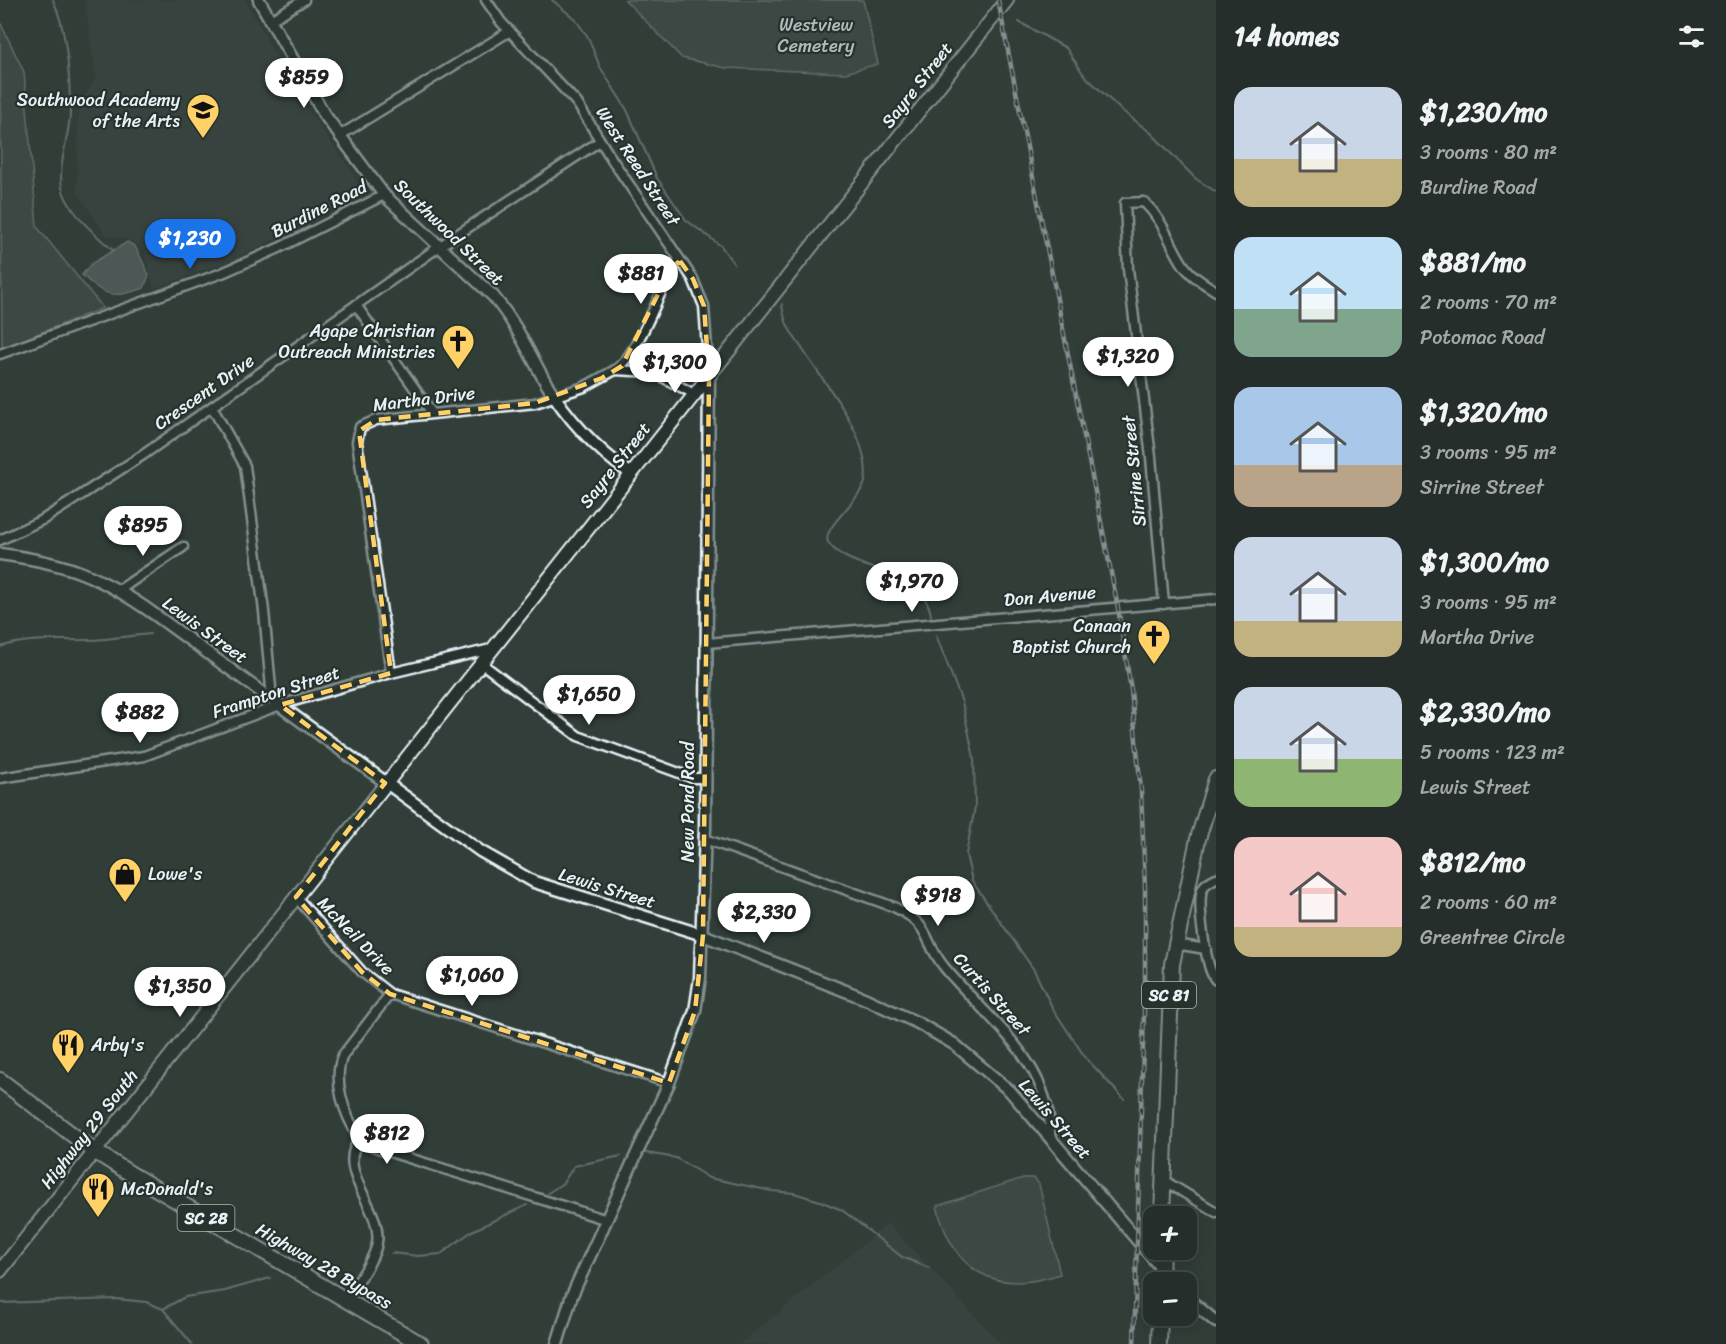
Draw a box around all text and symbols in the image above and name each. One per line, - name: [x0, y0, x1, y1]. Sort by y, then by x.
- park label: Westview Cemetery: [778, 9, 855, 62]
- text: 14 homes: [1234, 13, 1339, 59]
- icon: filters: [1675, 20, 1708, 53]
- street label: Sayre Street: [873, 35, 961, 135]
- pin: $859: [268, 58, 340, 109]
- text: $859: [279, 60, 329, 95]
- place label: Southwood Academy of the Arts: [17, 84, 181, 137]
- text: $1,230/mo: [1420, 89, 1547, 135]
- school or university icon: Southwood Academy of the Arts: [185, 92, 221, 139]
- street label: West Reed Street: [587, 100, 689, 233]
- icon: home: [1282, 111, 1354, 183]
- text: 3 rooms · 80 m²: [1420, 135, 1557, 170]
- street label: Burdine Road: [265, 170, 374, 247]
- street label: Southwood Street: [386, 170, 512, 294]
- text: Burdine Road: [1420, 170, 1536, 205]
- pin: $1,230: [141, 219, 239, 270]
- text: $1,230: [159, 221, 221, 256]
- text: $881/mo: [1420, 239, 1526, 285]
- pin: $881: [605, 254, 677, 305]
- text: $881: [618, 256, 664, 291]
- icon: home: [1282, 261, 1354, 333]
- text: 2 rooms · 70 m²: [1420, 285, 1557, 320]
- place label: Agape Christian Outreach Ministries: [279, 315, 436, 368]
- text: Potomac Road: [1420, 320, 1545, 355]
- church icon: Agape Christian Outreach Ministries: [440, 323, 476, 370]
- pin: $1,320: [1079, 337, 1177, 388]
- text: $1,320: [1097, 339, 1159, 374]
- pin: $1,300: [626, 343, 724, 394]
- street label: Crescent Drive: [147, 345, 261, 439]
- text: $1,300: [643, 345, 707, 380]
- street label: Martha Drive: [371, 377, 477, 421]
- text: $1,320/mo: [1420, 389, 1547, 435]
- icon: home: [1282, 411, 1354, 483]
- street label: Sirrine Street: [1112, 413, 1156, 528]
- street label: Sayre Street: [571, 415, 659, 515]
- text: 3 rooms · 95 m²: [1420, 435, 1557, 470]
- text: Sirrine Street: [1420, 470, 1544, 505]
- pin: $895: [107, 506, 179, 557]
- text: $895: [118, 508, 168, 543]
- text: $1,300/mo: [1420, 539, 1549, 585]
- icon: home: [1282, 561, 1354, 633]
- pin: $1,970: [863, 562, 961, 613]
- text: $1,970: [880, 564, 944, 599]
- street label: Don Avenue: [1003, 576, 1097, 616]
- text: 3 rooms · 95 m²: [1420, 585, 1557, 620]
- street label: Lewis Street: [155, 588, 255, 672]
- place label: Canaan Baptist Church: [1012, 610, 1131, 663]
- church icon: Canaan Baptist Church: [1136, 618, 1172, 665]
- text: Martha Drive: [1420, 620, 1534, 655]
- street label: Frampton Street: [208, 656, 344, 728]
- pin: $1,650: [540, 675, 638, 726]
- text: $1,650: [557, 677, 621, 712]
- text: $2,330/mo: [1420, 689, 1551, 735]
- pin: $882: [104, 693, 176, 744]
- text: $882: [115, 695, 165, 730]
- icon: home: [1282, 711, 1354, 783]
- text: 5 rooms · 123 m²: [1420, 735, 1565, 770]
- street label: New Pond Road: [672, 740, 704, 862]
- text: Lewis Street: [1420, 770, 1531, 805]
- text: $812/mo: [1420, 839, 1525, 885]
- shop icon: Lowe's: [107, 856, 143, 903]
- place label: Lowe's: [148, 858, 203, 890]
- street label: Lewis Street: [555, 858, 659, 918]
- icon: home: [1282, 861, 1354, 933]
- pin: $918: [902, 876, 974, 927]
- text: $918: [915, 878, 961, 913]
- text: 2 rooms · 60 m²: [1420, 885, 1557, 920]
- street label: McNeil Drive: [309, 889, 403, 983]
- pin: $2,330: [715, 893, 813, 944]
- text: $2,330: [732, 895, 796, 930]
- text: Greentree Circle: [1420, 920, 1565, 955]
- street label: Curtis Street: [945, 944, 1039, 1044]
- pin: $1,060: [423, 956, 521, 1007]
- text: $1,060: [440, 958, 504, 993]
- pin: $1,350: [131, 967, 229, 1018]
- text: $1,350: [148, 969, 212, 1004]
- road number: SC 81: [1142, 982, 1196, 1008]
- restaurant icon: Arby's: [50, 1027, 86, 1074]
- place label: Arby's: [90, 1029, 145, 1061]
- street label: Highway 29 South: [32, 1062, 146, 1196]
- street label: Lewis Street: [1010, 1071, 1100, 1167]
- pin: $812: [351, 1114, 423, 1165]
- text: $812: [364, 1116, 410, 1151]
- restaurant icon: McDonald's: [80, 1171, 116, 1218]
- place label: McDonald's: [121, 1173, 214, 1205]
- road number: SC 28: [178, 1205, 234, 1231]
- map controls: [1143, 1206, 1197, 1326]
- button: +: [1143, 1206, 1197, 1260]
- street label: Highway 28 Bypass: [250, 1214, 399, 1319]
- button: −: [1143, 1272, 1197, 1326]

